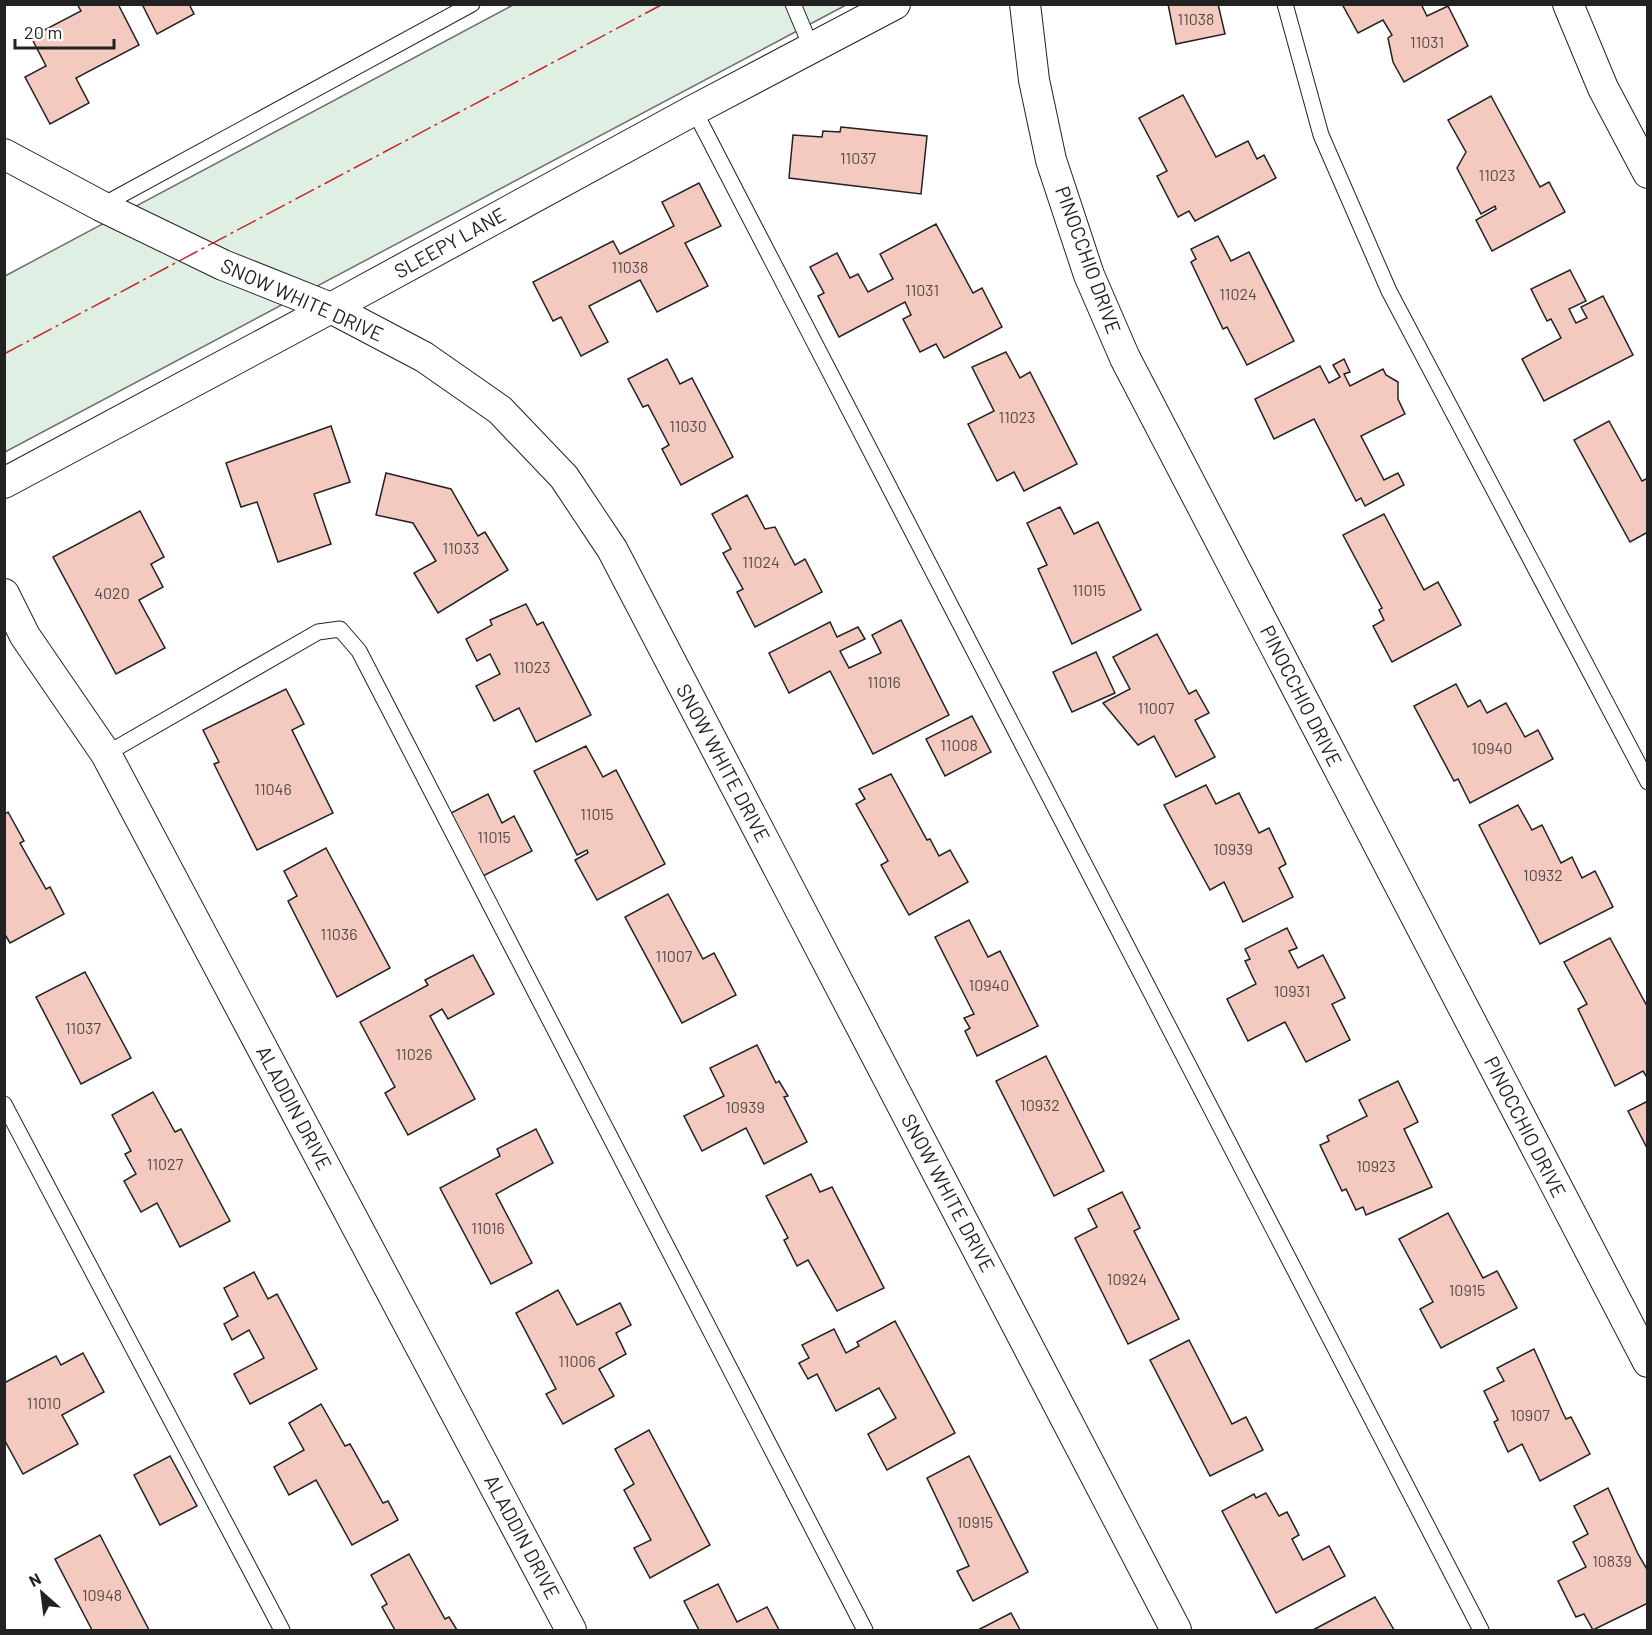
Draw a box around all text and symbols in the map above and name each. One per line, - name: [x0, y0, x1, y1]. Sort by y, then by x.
- house number: 11038: [1178, 9, 1214, 28]
- scale bar: [15, 12, 114, 50]
- text: 20 m: [24, 21, 62, 43]
- house number: 11031: [1410, 32, 1444, 51]
- house number: 11037: [840, 148, 876, 167]
- house number: 11023: [1478, 165, 1516, 184]
- street label: PINOCCHIO DRIVE: [1051, 183, 1127, 337]
- street label: SLEEPY LANE: [390, 202, 509, 283]
- street label: SNOW WHITE DRIVE: [217, 252, 388, 346]
- house number: 11038: [612, 257, 648, 276]
- house number: 11031: [905, 280, 939, 299]
- house number: 11024: [1219, 284, 1257, 303]
- house number: 11023: [998, 407, 1036, 426]
- house number: 11030: [669, 416, 707, 435]
- house number: 11033: [443, 538, 479, 557]
- house number: 11024: [742, 552, 780, 571]
- house number: 11015: [1072, 580, 1106, 599]
- house number: 4020: [94, 583, 130, 602]
- street label: PINOCCHIO DRIVE: [1256, 621, 1348, 770]
- house number: 11023: [513, 657, 551, 676]
- house number: 11016: [867, 672, 901, 691]
- street label: SNOW WHITE DRIVE: [672, 679, 776, 846]
- house number: 11007: [1138, 698, 1175, 717]
- house number: 11008: [940, 735, 978, 754]
- house number: 10940: [1472, 738, 1512, 757]
- house number: 11046: [254, 779, 292, 798]
- house number: 11015: [580, 804, 614, 823]
- house number: 11015: [477, 827, 511, 846]
- house number: 10939: [1213, 839, 1253, 858]
- house number: 10932: [1523, 865, 1563, 884]
- house number: 11036: [321, 924, 357, 943]
- house number: 11007: [656, 946, 693, 965]
- house number: 10940: [969, 975, 1009, 994]
- house number: 10931: [1274, 981, 1310, 1000]
- house number: 11037: [65, 1018, 101, 1037]
- street label: ALADDIN DRIVE: [252, 1041, 338, 1174]
- house number: 11026: [395, 1044, 433, 1063]
- street label: PINOCCHIO DRIVE: [1480, 1052, 1572, 1201]
- house number: 10932: [1020, 1095, 1060, 1114]
- house number: 10939: [725, 1097, 765, 1116]
- street label: SNOW WHITE DRIVE: [897, 1109, 1001, 1276]
- house number: 11027: [147, 1154, 184, 1173]
- house number: 10923: [1356, 1156, 1396, 1175]
- house number: 11016: [471, 1218, 505, 1237]
- house number: 10924: [1107, 1269, 1147, 1288]
- house number: 10915: [1449, 1280, 1485, 1299]
- house number: 11006: [558, 1351, 596, 1370]
- house number: 11010: [27, 1393, 61, 1412]
- house number: 10907: [1510, 1405, 1550, 1424]
- street label: ALADDIN DRIVE: [480, 1470, 566, 1603]
- house number: 10915: [957, 1512, 993, 1531]
- house number: 10839: [1592, 1551, 1632, 1570]
- north arrow: [12, 1563, 72, 1623]
- text: N: [26, 1568, 44, 1590]
- house number: 10948: [82, 1585, 122, 1604]

